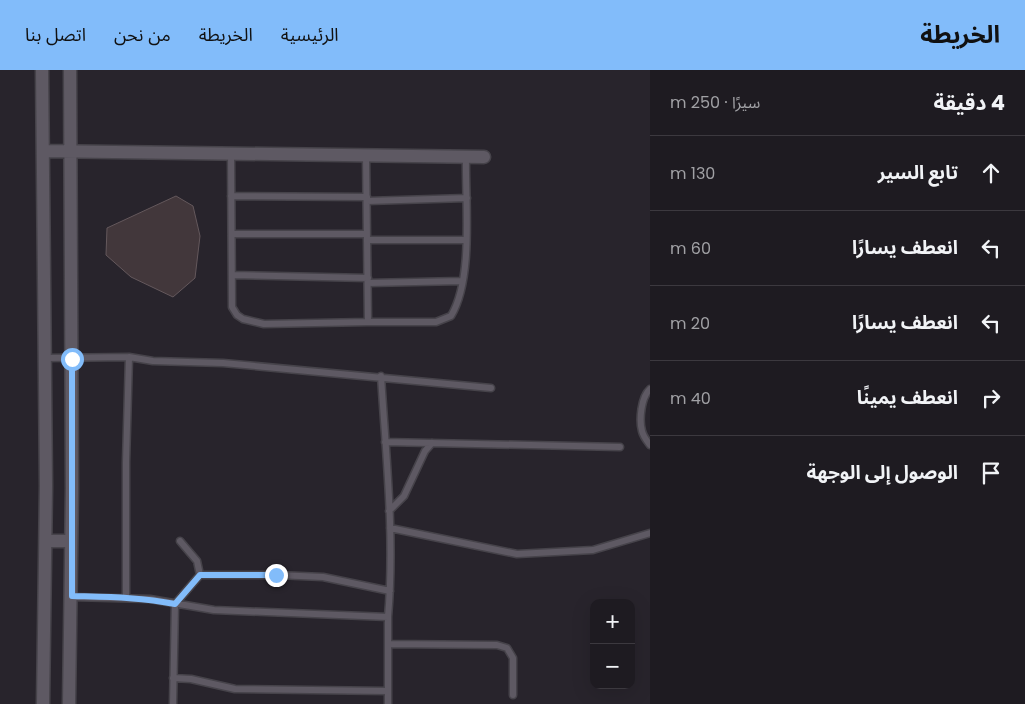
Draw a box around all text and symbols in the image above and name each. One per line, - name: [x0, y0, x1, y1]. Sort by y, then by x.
- text: الخريطة: [920, 18, 1000, 51]
- text: اتصل بنا: [25, 22, 86, 47]
- text: من نحن: [114, 22, 171, 47]
- text: الخريطة: [199, 22, 253, 47]
- text: الرئيسية: [281, 22, 339, 47]
- text: 4 دقيقة: [933, 88, 1005, 117]
- text: سيرًا · 250 m: [670, 91, 760, 114]
- text: تابع السير: [878, 159, 958, 186]
- icon: ahead: [977, 159, 1005, 187]
- text: 130 m: [670, 162, 715, 185]
- text: انعطف يسارًا: [852, 234, 958, 261]
- icon: left: [977, 234, 1005, 262]
- text: 60 m: [670, 237, 711, 260]
- text: انعطف يسارًا: [852, 309, 958, 336]
- icon: left: [977, 309, 1005, 337]
- text: 20 m: [670, 312, 710, 335]
- route start: [61, 348, 84, 371]
- text: انعطف يمينًا: [857, 384, 958, 411]
- icon: right: [977, 384, 1005, 412]
- text: 40 m: [670, 387, 711, 410]
- text: الوصول إلى الوجهة: [806, 459, 958, 486]
- icon: arrive: [977, 459, 1005, 487]
- route end: [265, 564, 288, 587]
- map controls: [590, 599, 635, 689]
- button: +: [590, 599, 635, 644]
- button: −: [590, 644, 635, 689]

